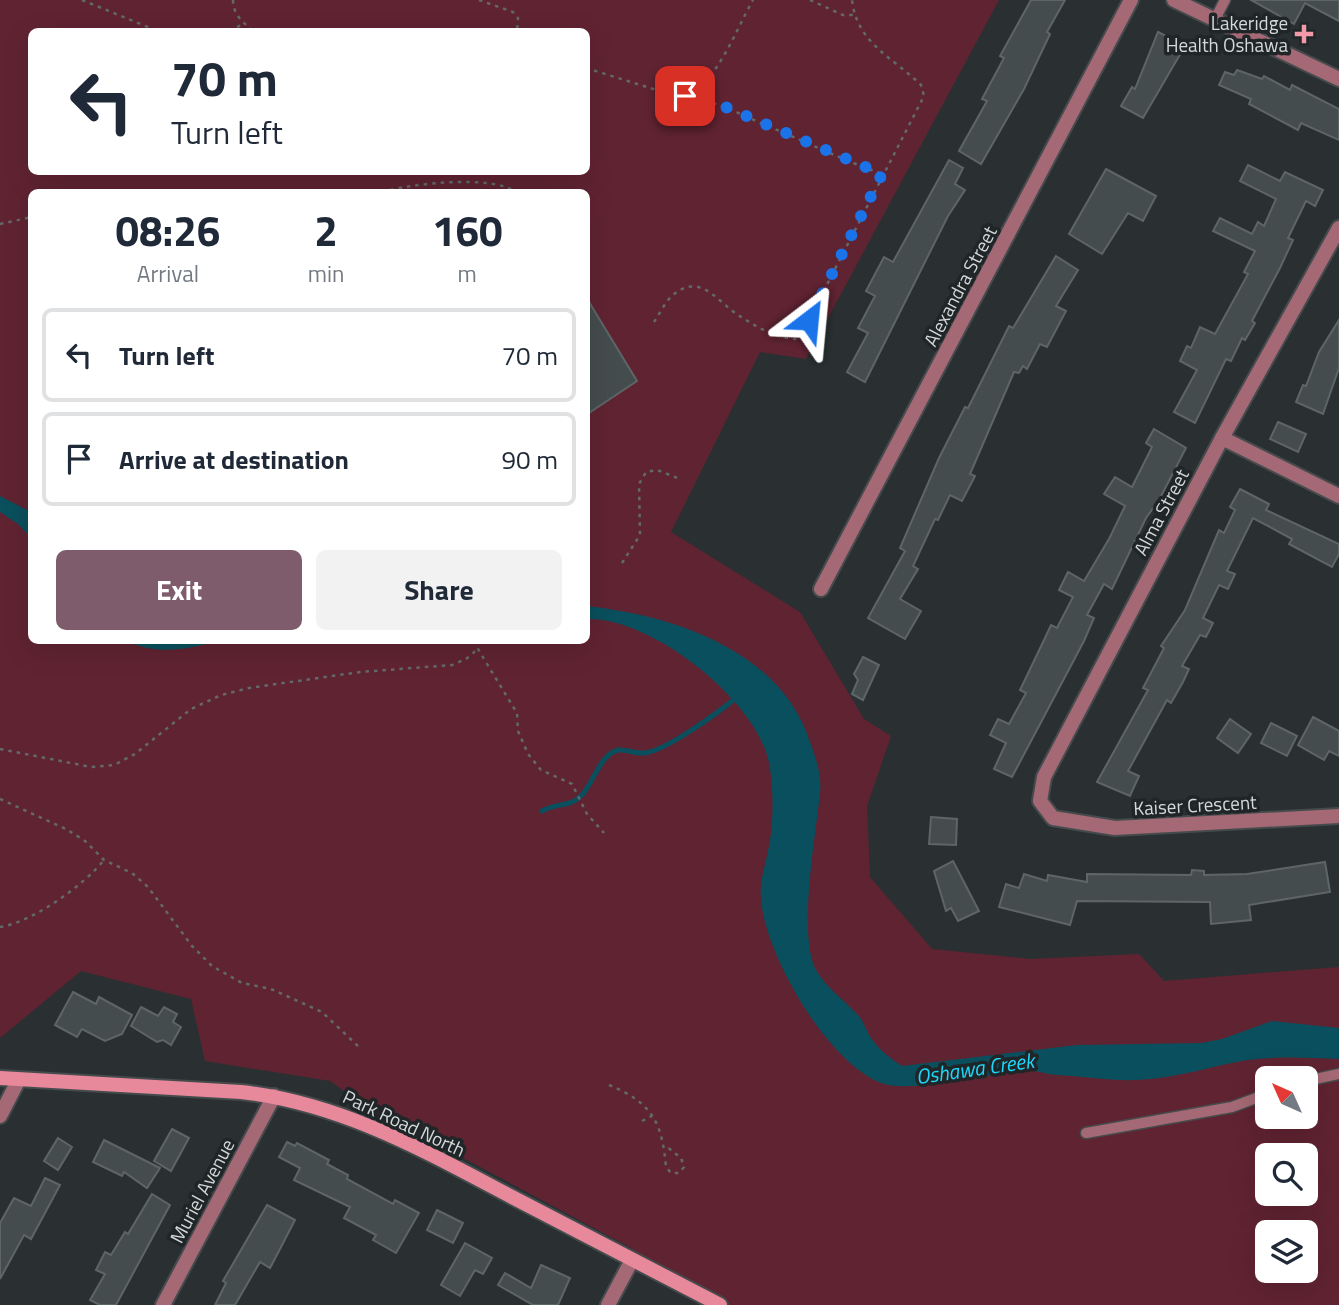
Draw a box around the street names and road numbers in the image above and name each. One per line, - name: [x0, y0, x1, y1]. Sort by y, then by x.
- street label: Alexandra Street: [916, 220, 1004, 351]
- street label: Alma Street: [1126, 463, 1196, 560]
- street label: Kaiser Crescent: [1133, 787, 1258, 822]
- street label: Park Road North: [338, 1081, 470, 1164]
- street label: Muriel Avenue: [162, 1133, 241, 1248]

